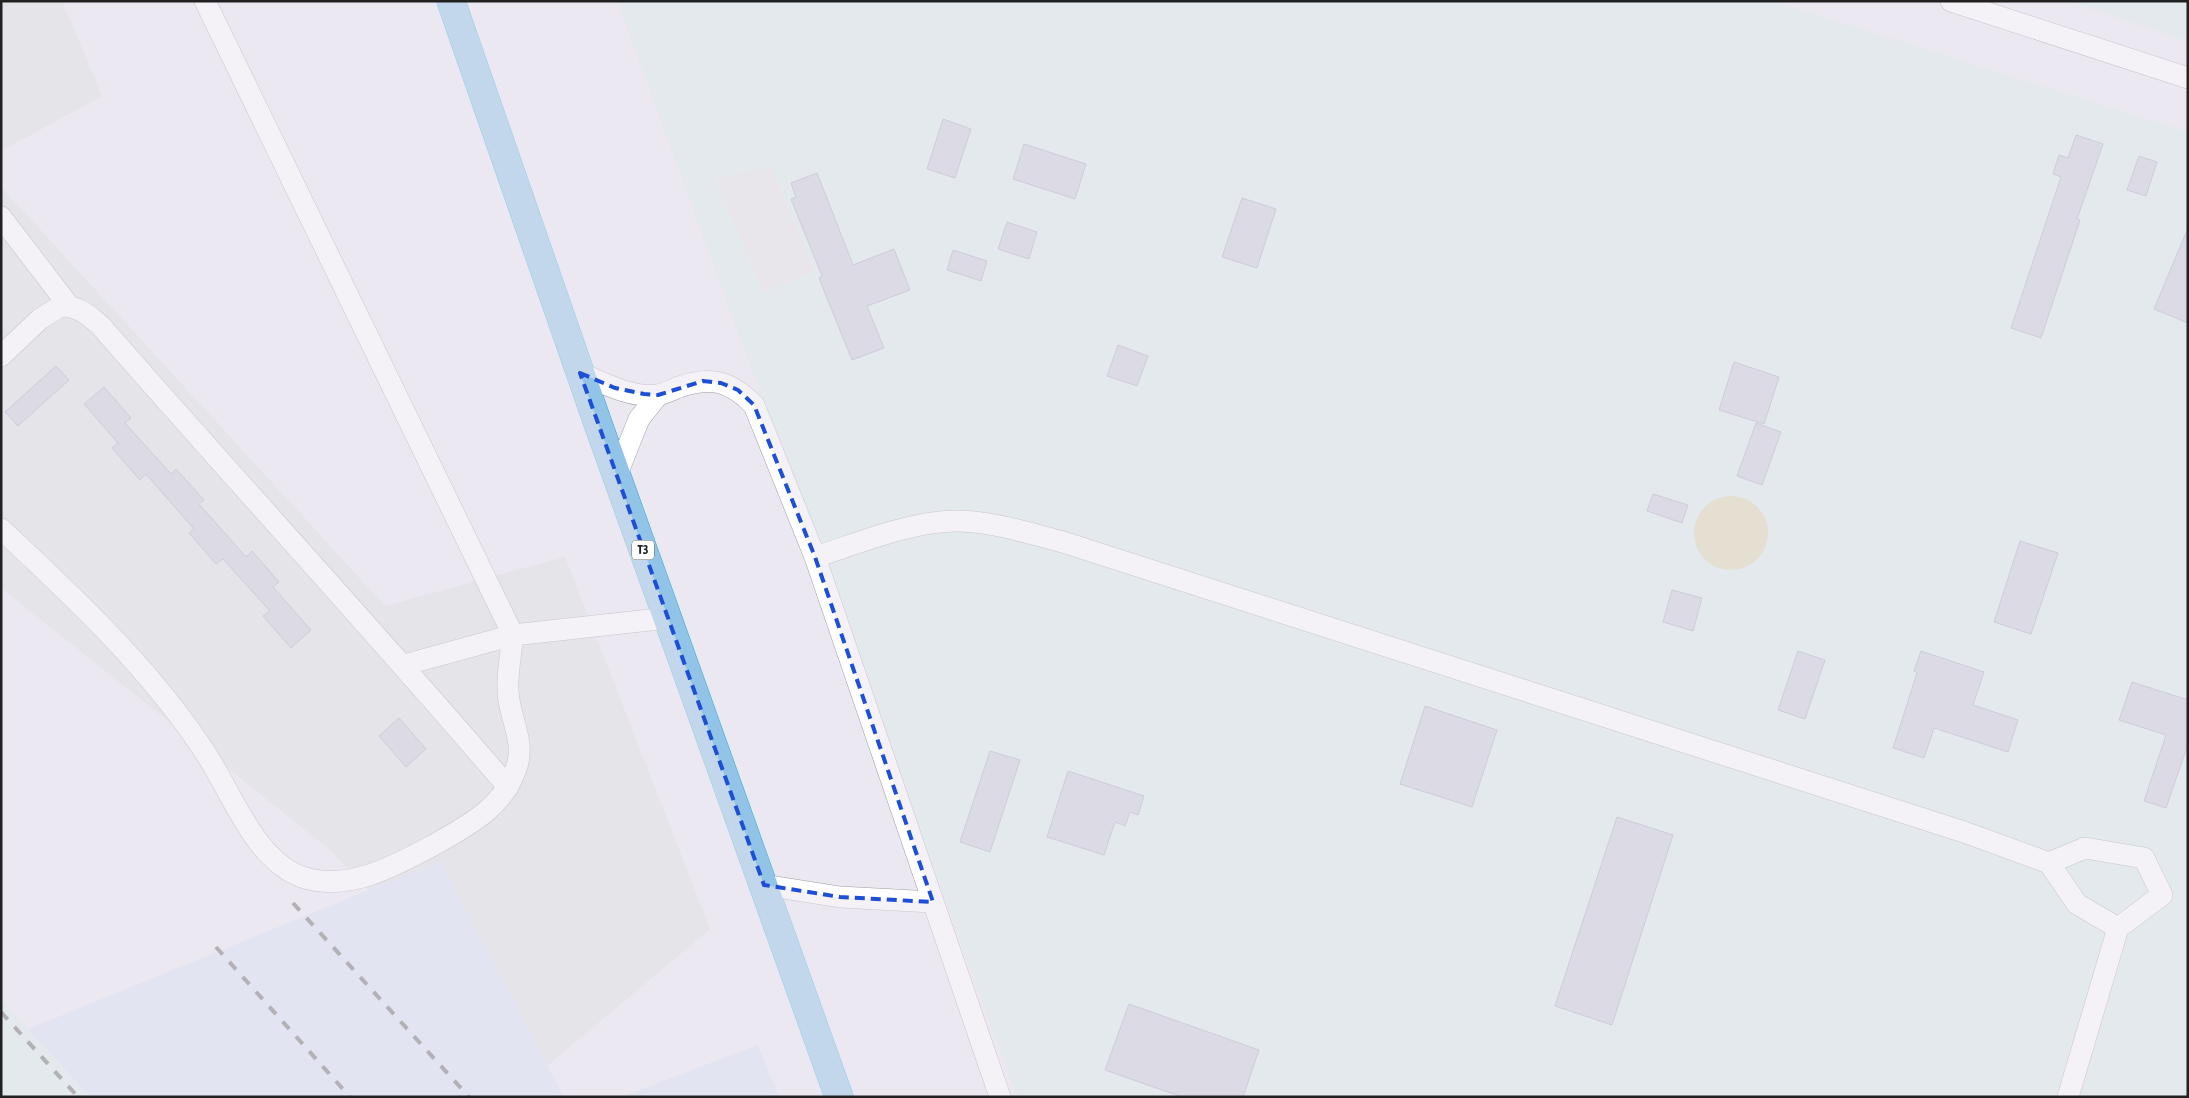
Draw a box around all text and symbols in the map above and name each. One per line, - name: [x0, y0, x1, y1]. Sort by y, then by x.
- road number: T3: [632, 540, 654, 560]

